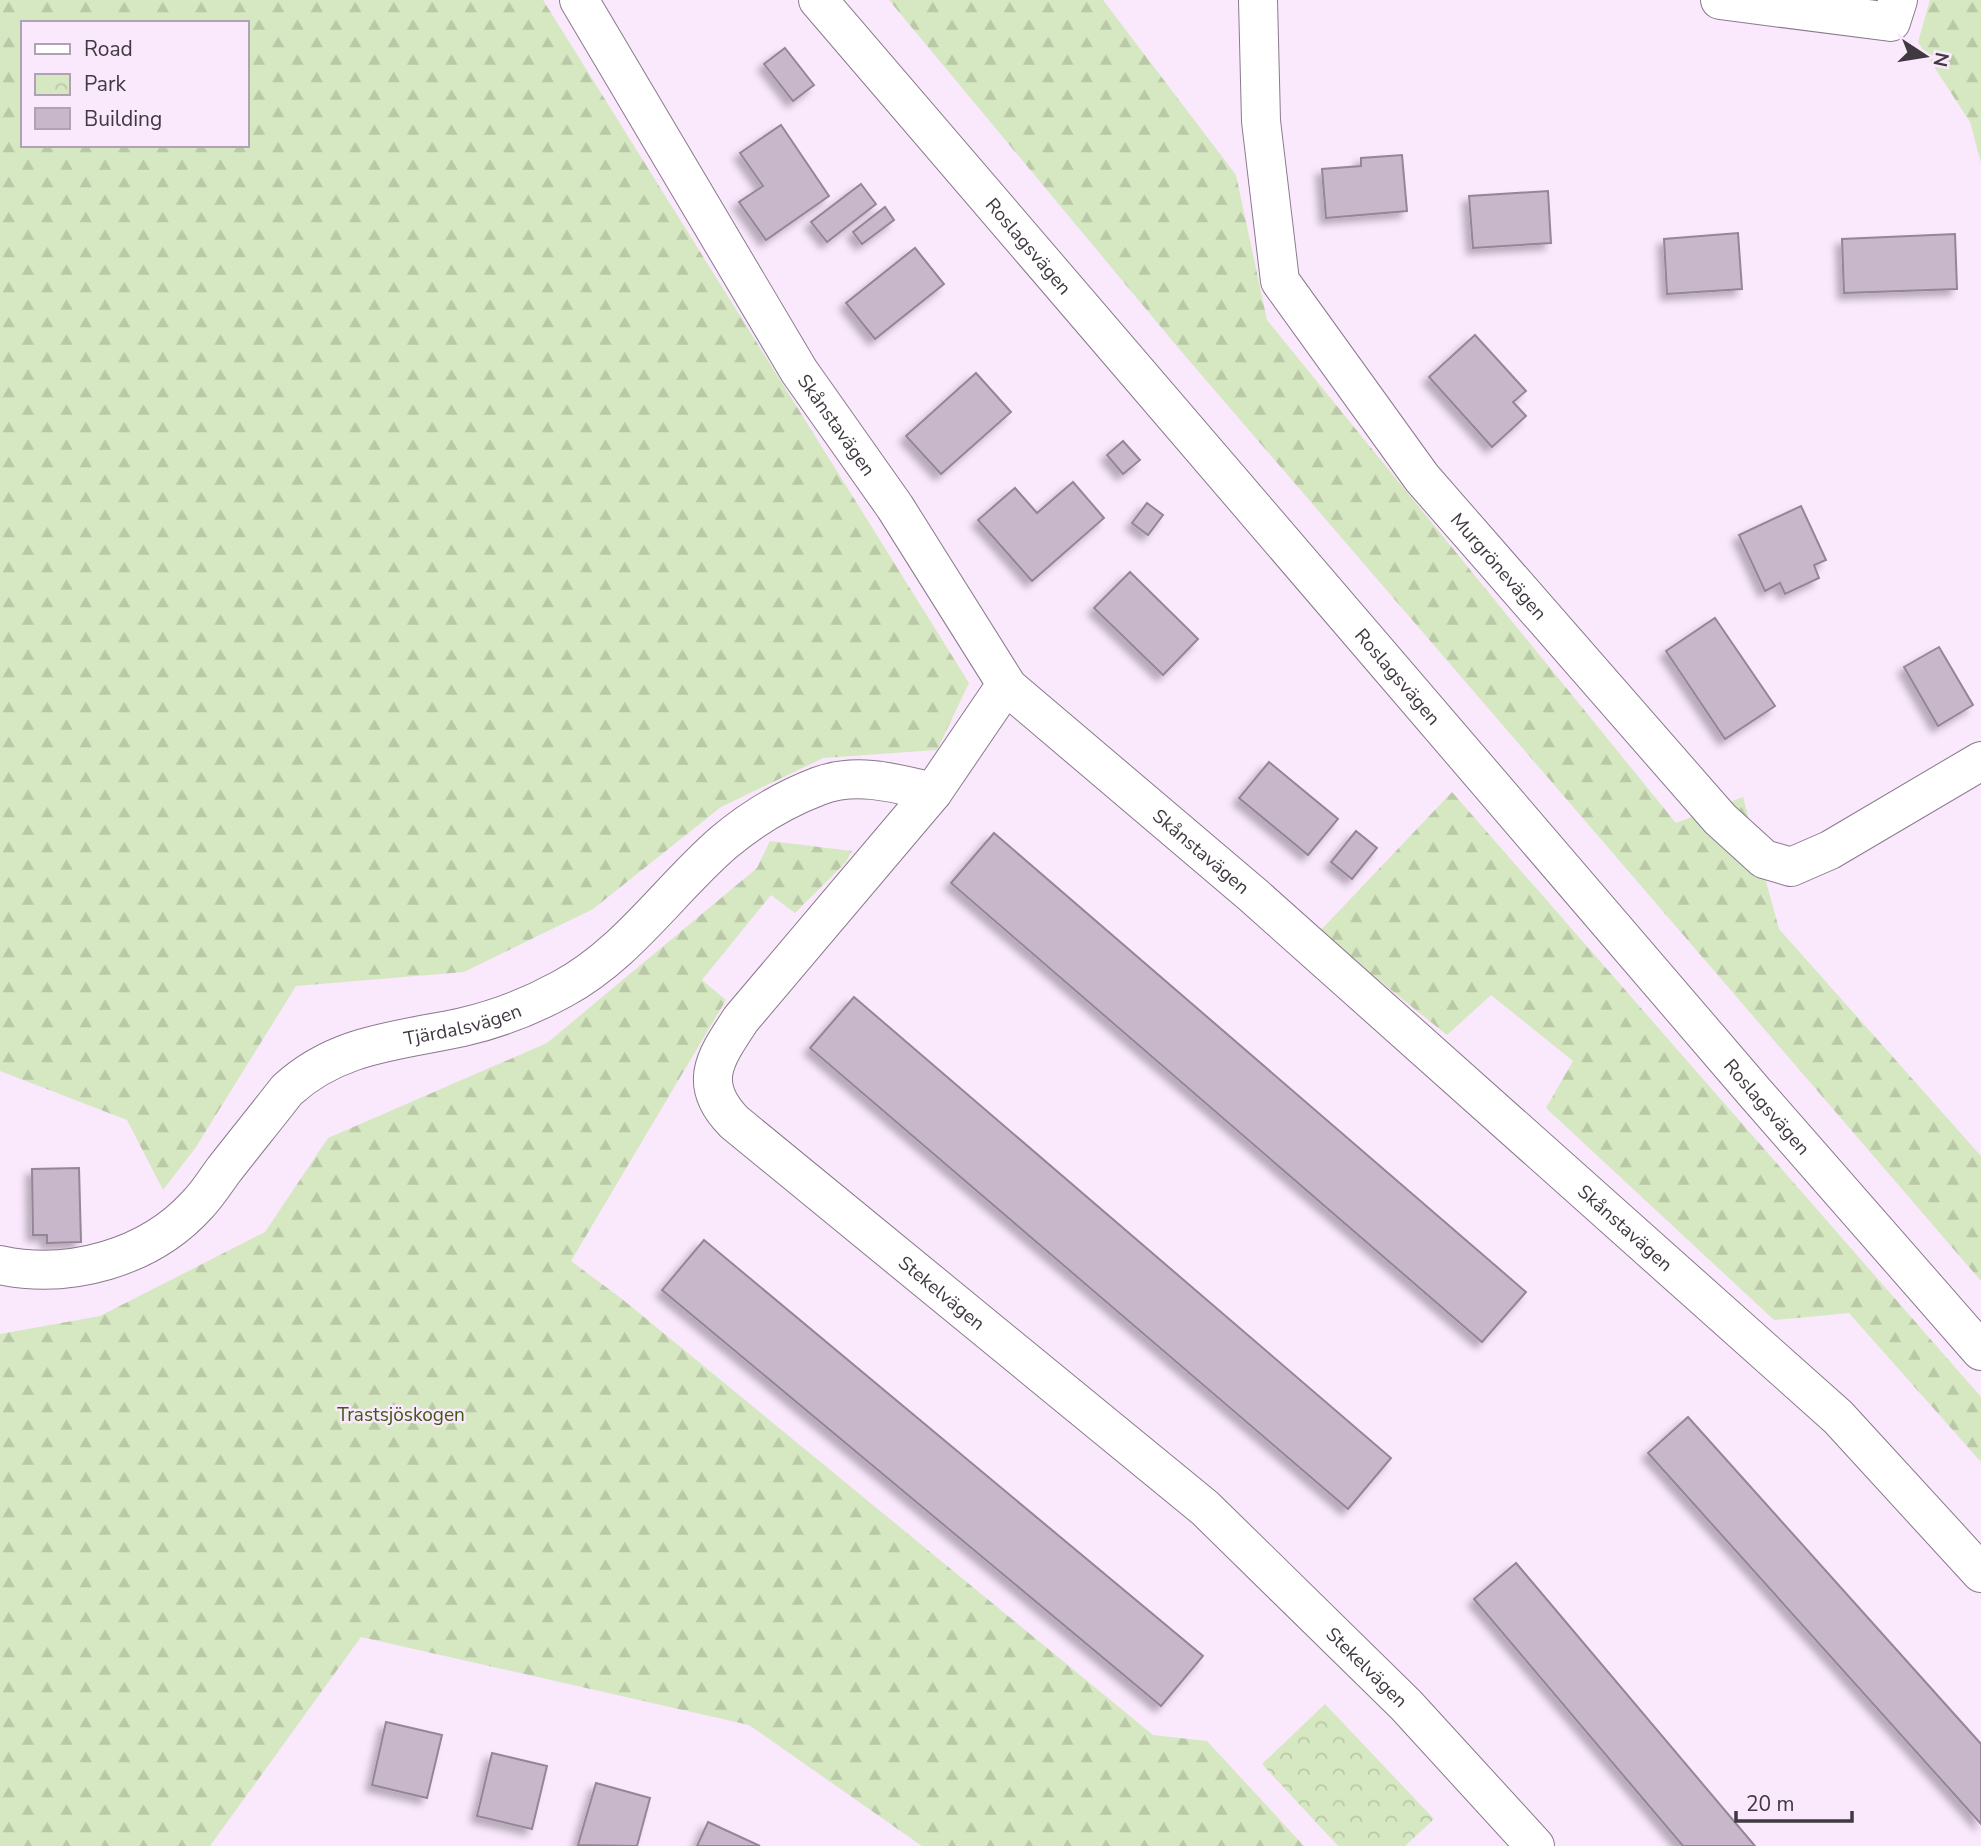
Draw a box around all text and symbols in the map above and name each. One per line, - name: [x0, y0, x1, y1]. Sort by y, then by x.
- legend: [21, 21, 248, 147]
- north arrow: [1890, 21, 1960, 91]
- text: Road: [84, 35, 133, 63]
- text: N: [1926, 50, 1955, 69]
- text: Park: [84, 70, 126, 98]
- text: Building: [84, 105, 162, 133]
- street label: Roslagsvägen: [979, 193, 1077, 301]
- street label: Skånstavägen: [791, 369, 881, 481]
- street label: Murgrönevägen: [1444, 508, 1552, 626]
- street label: Roslagsvägen: [1348, 623, 1446, 731]
- street label: Skånstavägen: [1147, 803, 1255, 900]
- street label: Tjärdalsvägen: [402, 998, 525, 1052]
- street label: Roslagsvägen: [1717, 1054, 1816, 1161]
- street label: Skånstavägen: [1572, 1179, 1678, 1278]
- street label: Stekelvägen: [893, 1250, 990, 1337]
- park label: Trastsjöskogen: [337, 1402, 465, 1428]
- street label: Stekelvägen: [1320, 1622, 1413, 1714]
- scale bar: [1736, 1780, 1852, 1824]
- text: 20 m: [1746, 1790, 1795, 1818]

